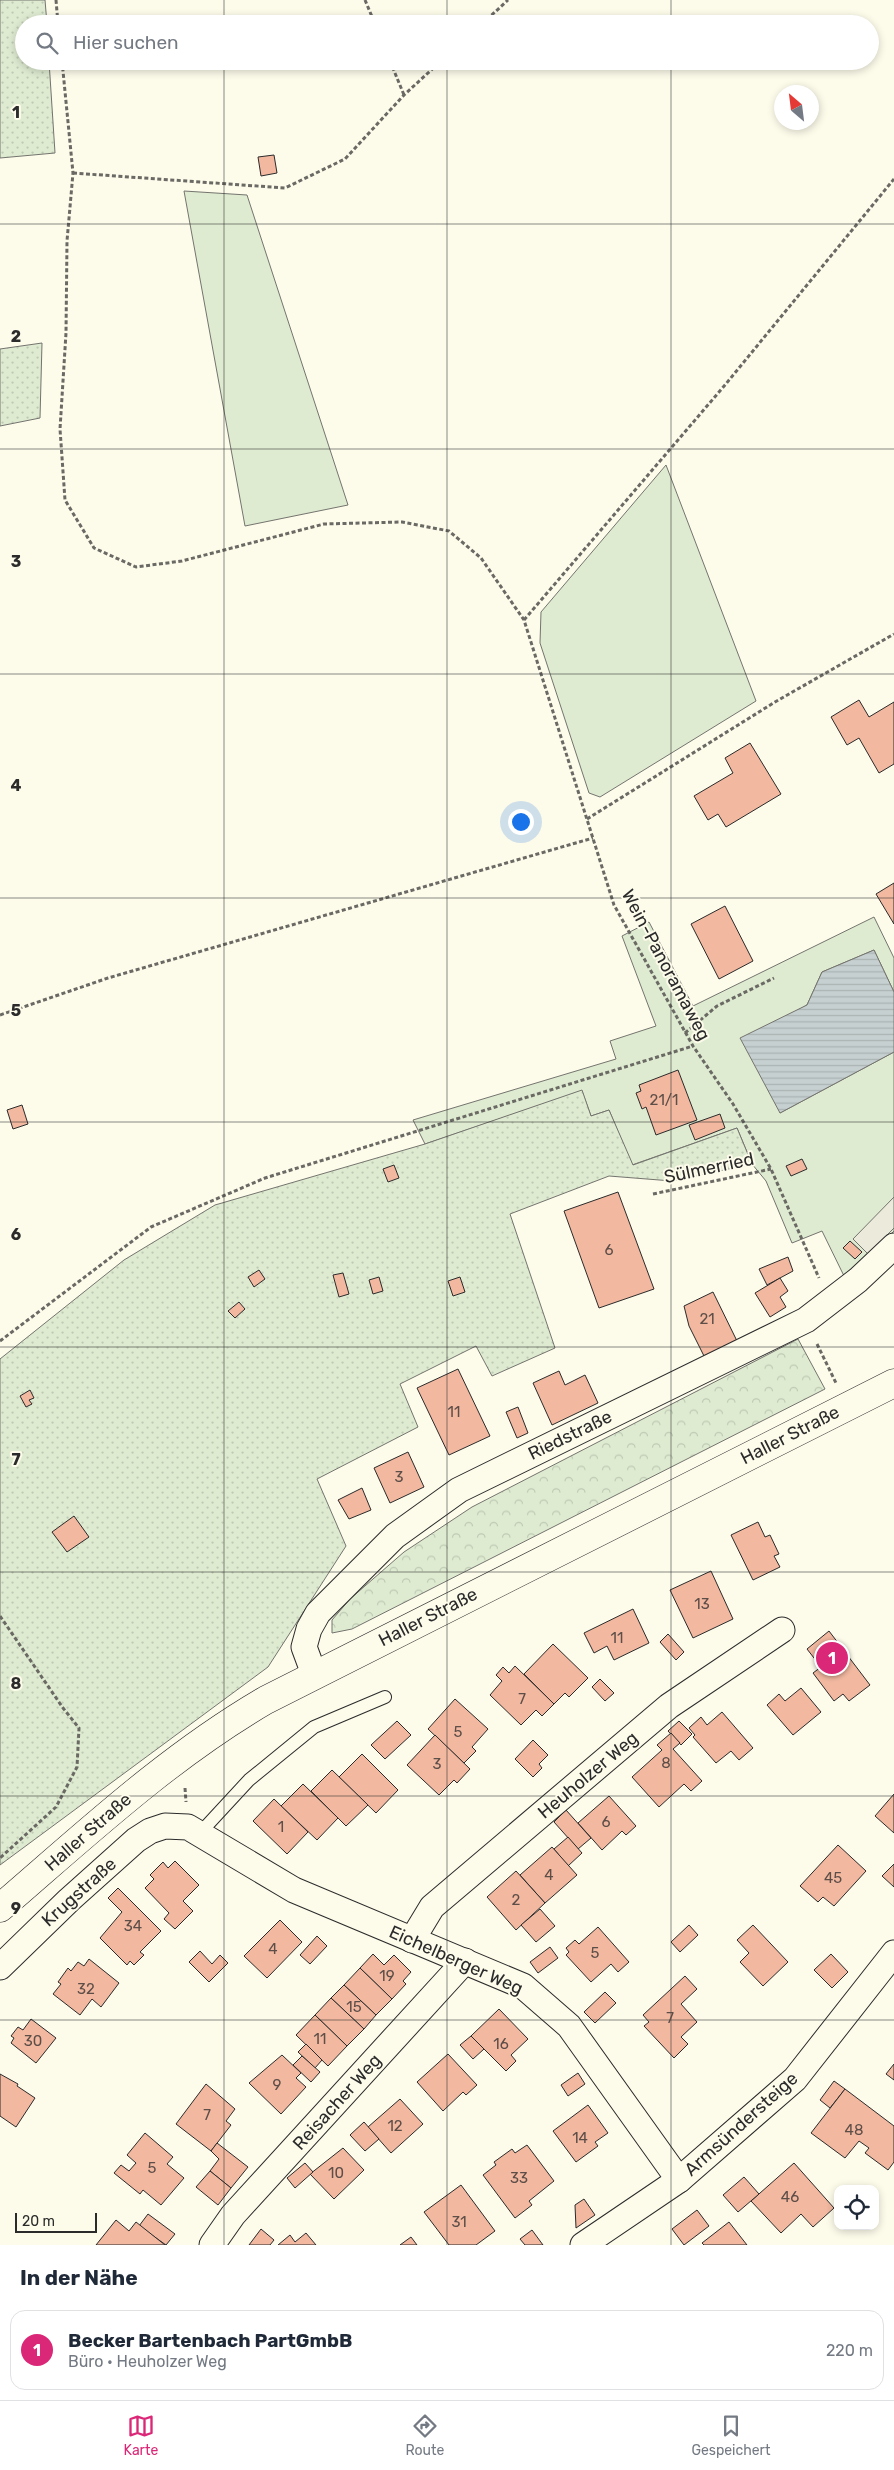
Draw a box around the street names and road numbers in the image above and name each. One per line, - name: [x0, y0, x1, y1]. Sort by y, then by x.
- street label: Wein-Panoramaweg: [617, 886, 715, 1044]
- street label: Sülmerried: [662, 1148, 756, 1188]
- street label: Haller Straße: [737, 1401, 843, 1469]
- street label: Riedstraße: [525, 1405, 615, 1465]
- street label: Haller Straße: [375, 1583, 481, 1651]
- street label: Heuholzer Weg: [533, 1727, 643, 1823]
- street label: Haller Straße: [40, 1788, 136, 1876]
- street label: Krugstraße: [37, 1853, 121, 1931]
- street label: Eichelberger Weg: [386, 1921, 526, 1999]
- street label: Reisacher Weg: [288, 2049, 386, 2155]
- street label: Armsündersteige: [680, 2067, 802, 2181]

